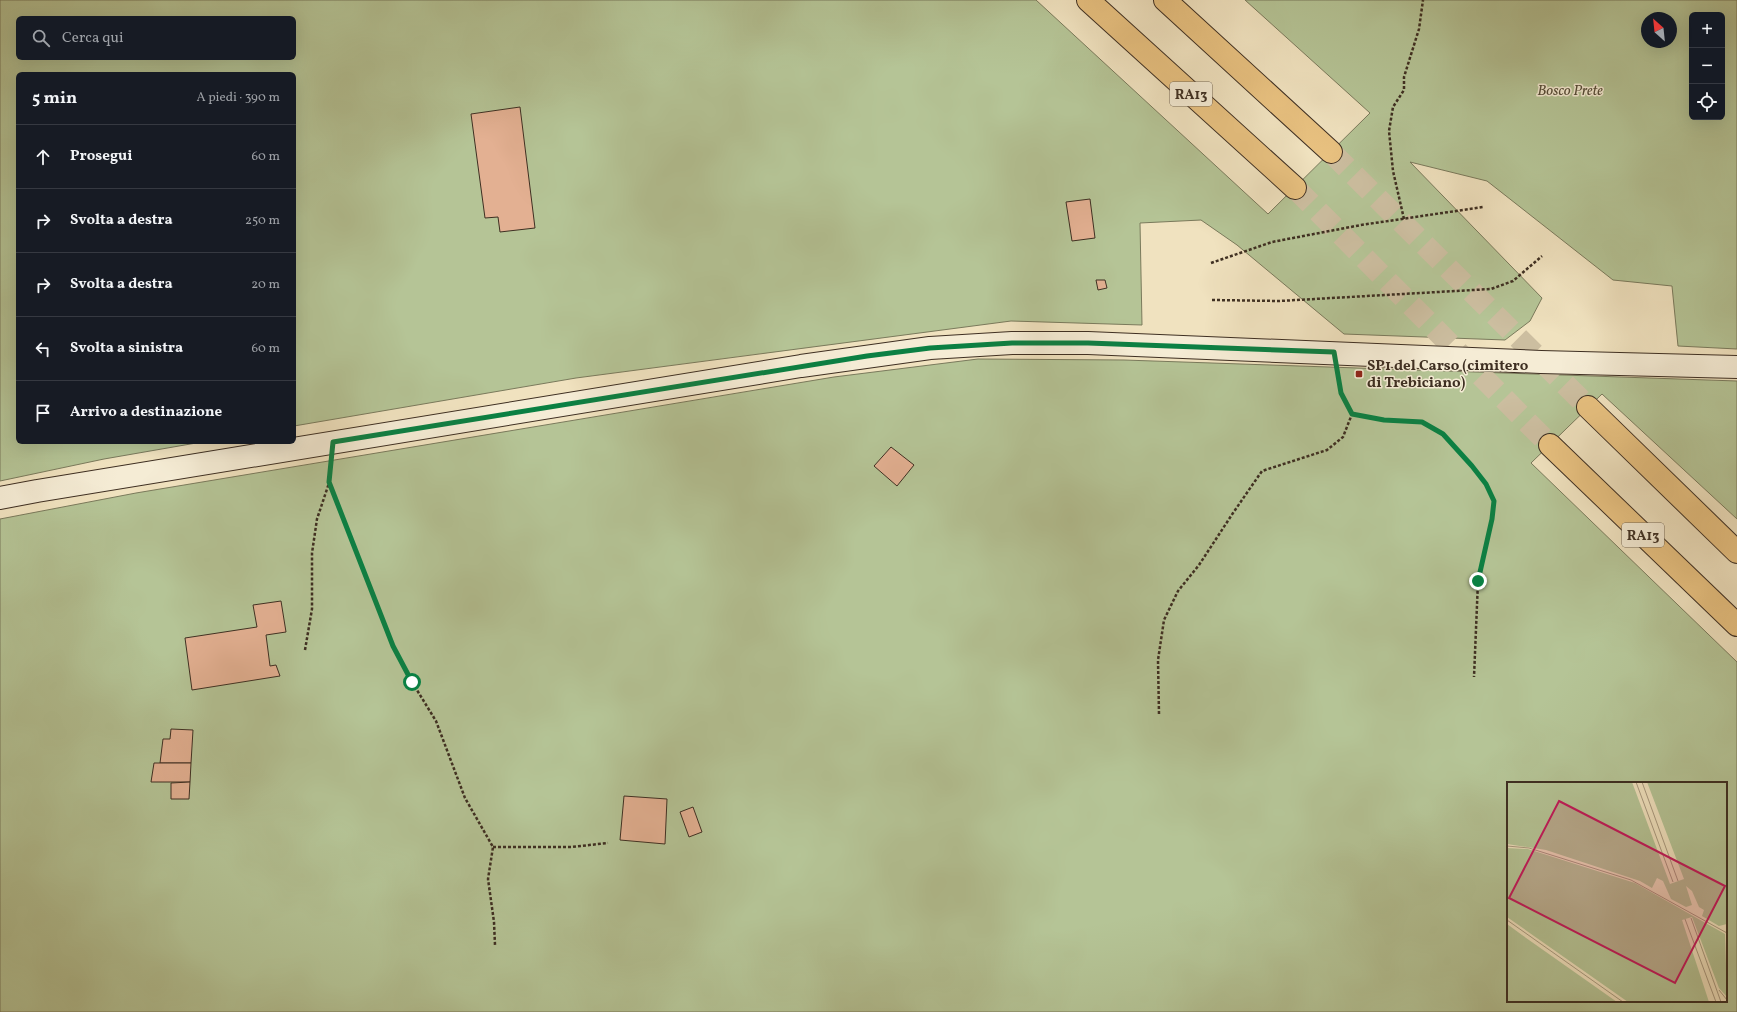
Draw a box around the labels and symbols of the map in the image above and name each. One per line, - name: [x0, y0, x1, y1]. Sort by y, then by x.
- north arrow: [1641, 12, 1677, 48]
- park label: Bosco Prete: [1537, 81, 1603, 102]
- road number: RA13: [1170, 82, 1212, 106]
- place label: SP1 del Carso (cimitero di Trebiciano): [1367, 356, 1529, 394]
- marker: SP1 del Carso (cimitero di Trebiciano): [1354, 369, 1364, 379]
- road number: RA13: [1622, 523, 1664, 547]
- route end: [1469, 572, 1487, 590]
- route start: [403, 673, 421, 691]
- inset map: [1507, 782, 1727, 1002]

